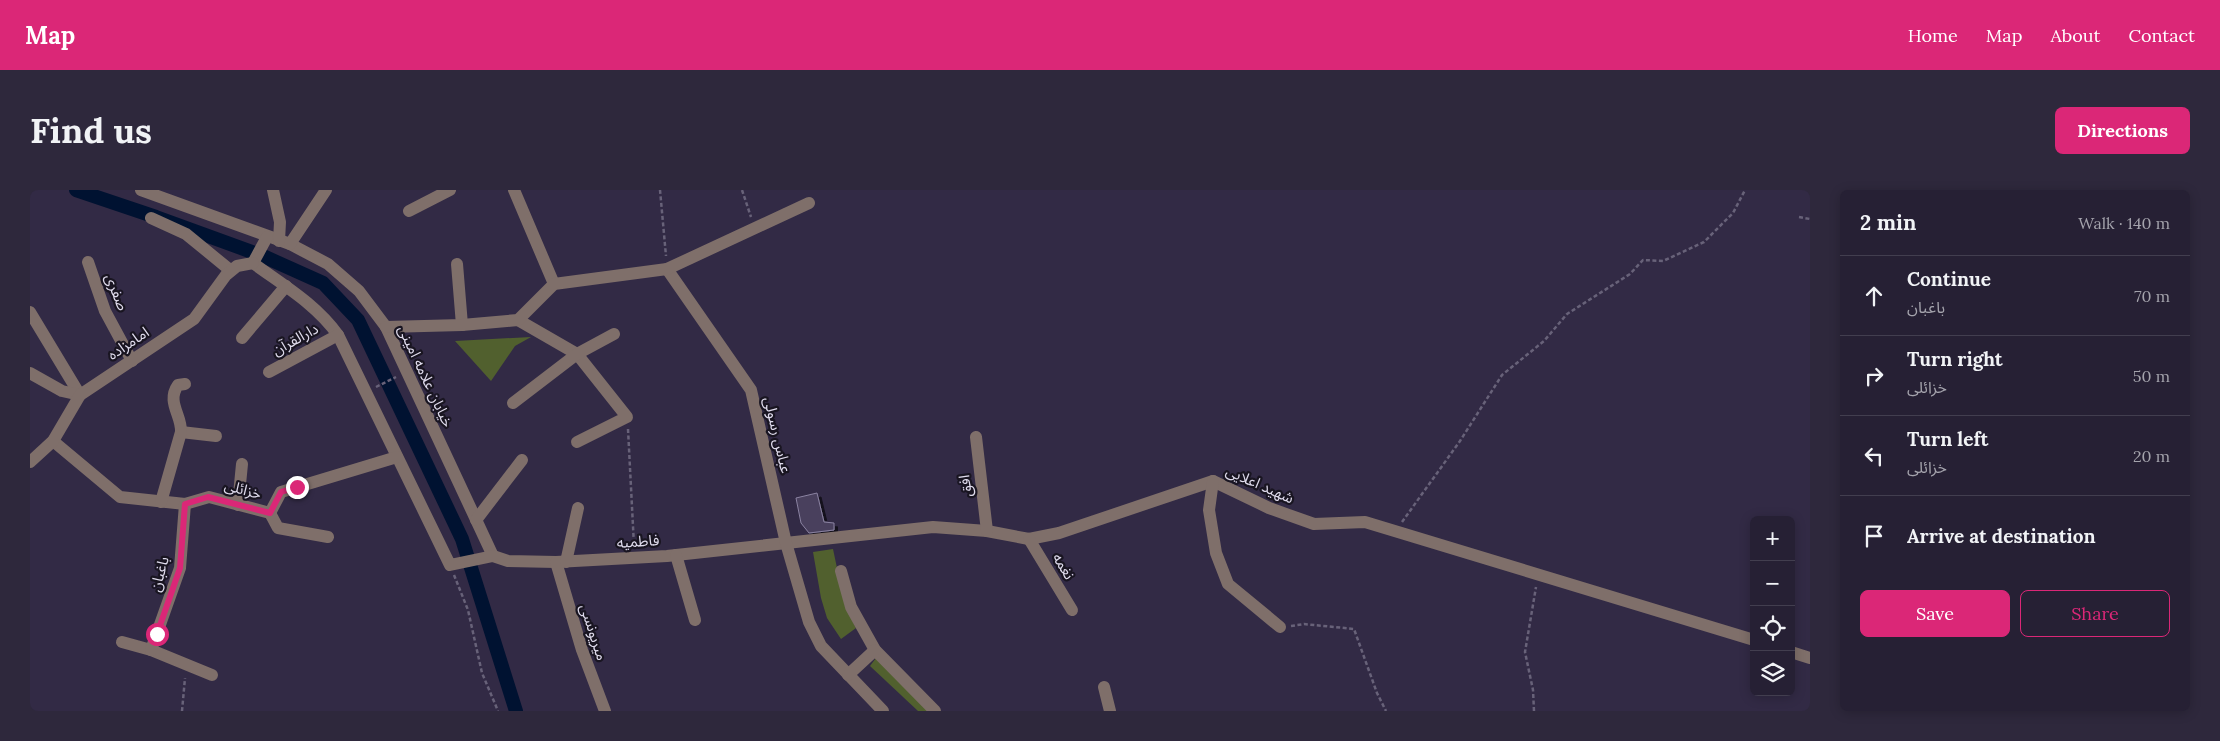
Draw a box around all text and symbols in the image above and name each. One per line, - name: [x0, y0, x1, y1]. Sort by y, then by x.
- text: Map: [25, 20, 75, 51]
- text: Home: [1908, 24, 1958, 47]
- text: Map: [1986, 24, 2022, 47]
- text: About: [2050, 24, 2100, 47]
- text: Contact: [2128, 24, 2195, 47]
- button: Directions: [2055, 107, 2190, 154]
- text: Find us: [30, 108, 152, 153]
- text: 2 min: [1860, 209, 1916, 236]
- text: Walk · 140 m: [2078, 213, 2170, 233]
- text: Continue: [1907, 267, 1991, 291]
- street label: صفری: [101, 271, 133, 313]
- icon: ahead: [1860, 282, 1888, 310]
- text: 70 m: [2134, 286, 2170, 306]
- text: باغبان: [1907, 297, 1945, 317]
- street label: دارالقرآن: [268, 319, 322, 359]
- street label: امامزاده: [104, 322, 152, 364]
- street label: خیابان علامه امینی: [394, 322, 458, 430]
- text: Turn right: [1907, 347, 2003, 371]
- icon: right: [1860, 362, 1888, 390]
- text: 50 m: [2133, 366, 2170, 386]
- text: خزائلی: [1907, 377, 1947, 397]
- street label: عباس رسولی: [760, 395, 796, 476]
- text: Turn left: [1907, 427, 1988, 451]
- icon: left: [1860, 442, 1888, 470]
- text: 20 m: [2133, 446, 2170, 466]
- text: خزائلی: [1907, 457, 1947, 477]
- street label: شهید اعلایی: [1223, 461, 1297, 508]
- street label: افق: [954, 474, 977, 498]
- street label: خزائلی: [222, 475, 264, 503]
- route end: [286, 476, 309, 499]
- map controls: [1750, 516, 1795, 696]
- button: +: [1750, 516, 1795, 561]
- icon: arrive: [1860, 522, 1888, 550]
- text: Arrive at destination: [1907, 524, 2096, 548]
- street label: فاطمیه: [616, 530, 660, 552]
- street label: نغمه: [1049, 549, 1079, 583]
- street label: باغبان: [145, 554, 173, 594]
- button: −: [1750, 561, 1795, 606]
- button: Save: [1860, 590, 2010, 637]
- button: Share: [2020, 590, 2170, 637]
- street label: میریونسی: [576, 601, 612, 663]
- button: locate: [1750, 606, 1795, 651]
- route start: [146, 623, 169, 646]
- button: layers: [1750, 651, 1795, 696]

